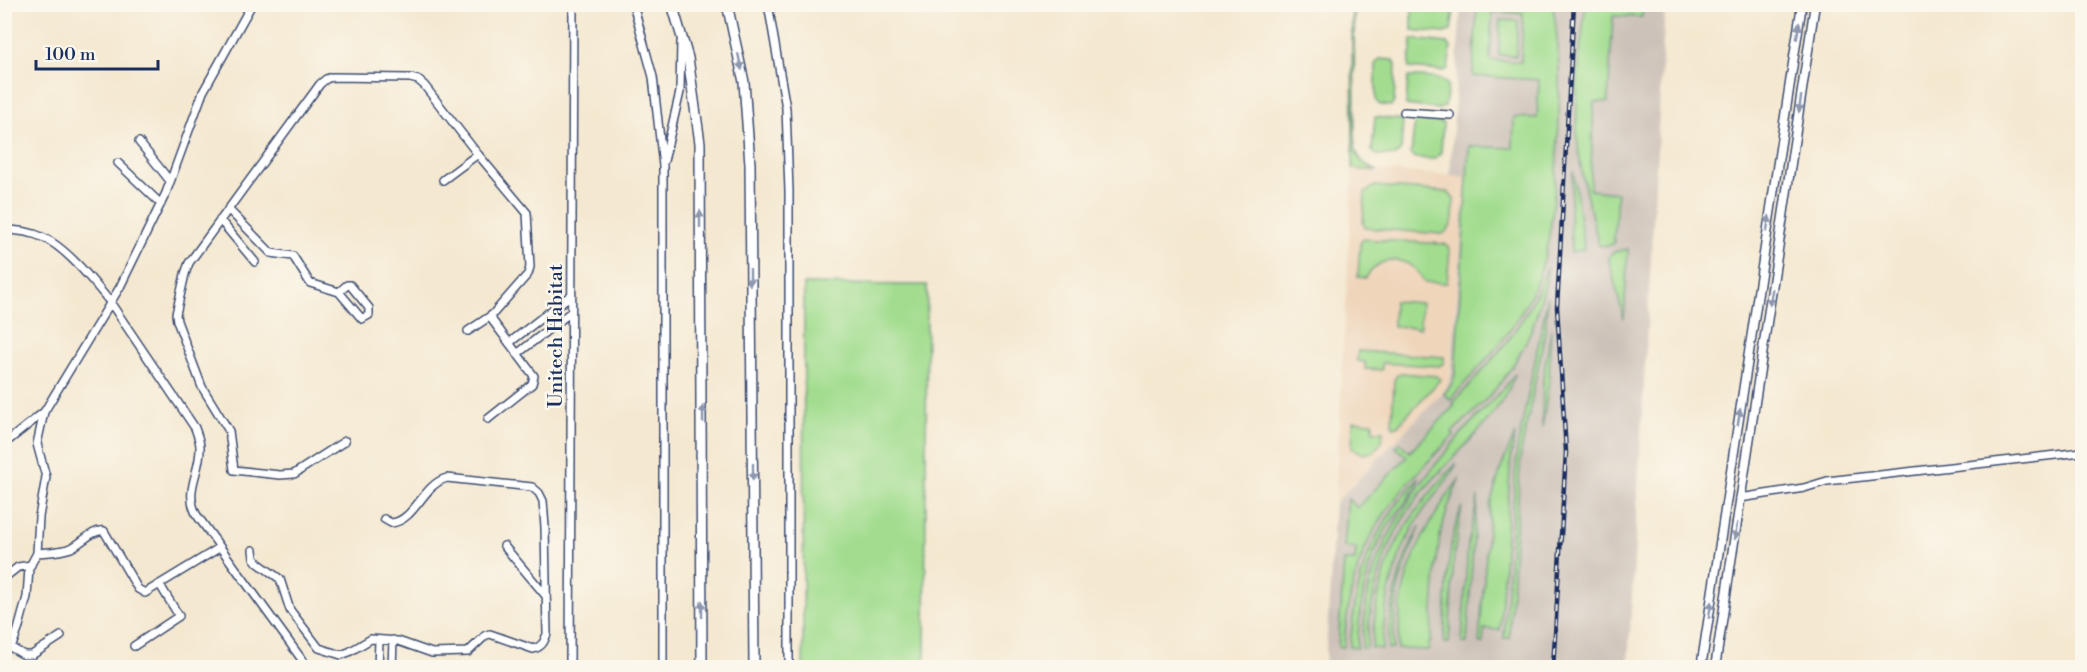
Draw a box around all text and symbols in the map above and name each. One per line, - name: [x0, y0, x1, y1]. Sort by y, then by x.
- one-way arrow: [1794, 22, 1803, 41]
- scale bar: [36, 33, 158, 71]
- text: 100 m: [45, 43, 96, 66]
- one-way arrow: [735, 52, 745, 71]
- one-way arrow: [1796, 95, 1805, 114]
- one-way arrow: [695, 210, 705, 229]
- one-way arrow: [1764, 214, 1773, 233]
- street label: Unitech Habitat: [544, 264, 569, 408]
- one-way arrow: [745, 267, 755, 286]
- one-way arrow: [1767, 287, 1776, 306]
- one-way arrow: [698, 405, 708, 424]
- one-way arrow: [1734, 407, 1743, 426]
- one-way arrow: [748, 462, 758, 481]
- one-way arrow: [1731, 522, 1740, 541]
- one-way arrow: [697, 600, 707, 619]
- one-way arrow: [1705, 600, 1714, 619]

